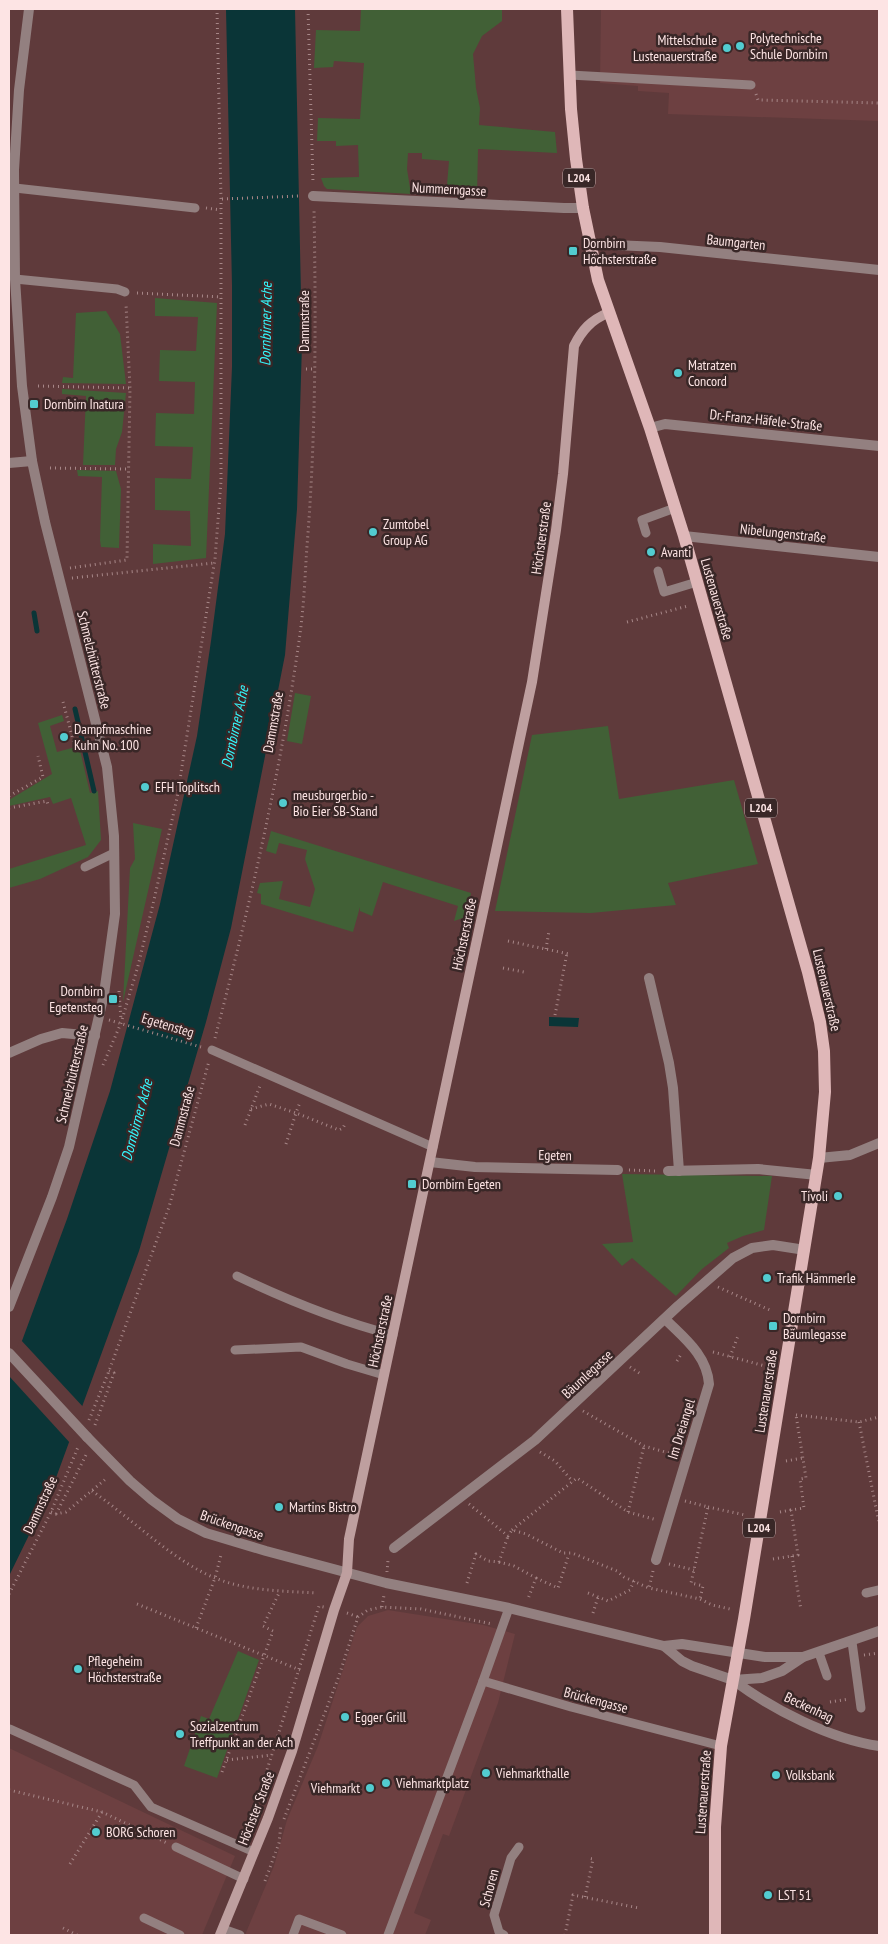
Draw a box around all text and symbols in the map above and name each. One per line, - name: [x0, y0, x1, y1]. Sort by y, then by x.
- place label: Polytechnische Schule Dornbirn: [750, 29, 828, 63]
- place label: Mittelschule Lustenauerstraße: [633, 31, 717, 65]
- marker: Polytechnische Schule Dornbirn: [734, 40, 746, 52]
- marker: Mittelschule Lustenauerstraße: [721, 42, 733, 54]
- road number: L204: [563, 168, 595, 188]
- street label: Nummerngasse: [411, 178, 487, 200]
- street label: Baumgarten: [706, 230, 766, 254]
- place label: Dornbirn Höchsterstraße: [583, 234, 657, 268]
- marker: Dornbirn Höchsterstraße: [567, 245, 579, 257]
- water label: Dornbirner Ache: [255, 281, 276, 366]
- street label: Dammstraße: [295, 290, 313, 352]
- place label: Matratzen Concord: [688, 356, 736, 390]
- marker: Matratzen Concord: [672, 367, 684, 379]
- place label: Dornbirn Inatura: [44, 395, 124, 413]
- marker: Dornbirn Inatura: [28, 398, 40, 410]
- street label: Dr.-Franz-Häfele-Straße: [709, 405, 823, 435]
- street label: Höchsterstraße: [527, 500, 555, 576]
- place label: Zumtobel Group AG: [383, 515, 430, 549]
- street label: Nibelungenstraße: [739, 520, 827, 546]
- marker: Zumtobel Group AG: [367, 526, 379, 538]
- place label: Avanti: [661, 543, 691, 561]
- marker: Avanti: [645, 546, 657, 558]
- street label: Lustenauerstraße: [697, 556, 737, 642]
- street label: Schmelzhütterstraße: [73, 609, 115, 711]
- water label: Dornbirner Ache: [217, 683, 253, 770]
- street label: Dammstraße: [259, 690, 287, 754]
- place label: Dampfmaschine Kuhn No. 100: [74, 720, 151, 754]
- marker: Dampfmaschine Kuhn No. 100: [58, 731, 70, 743]
- place label: EFH Toplitsch: [155, 778, 220, 796]
- marker: EFH Toplitsch: [139, 781, 151, 793]
- place label: meusburger.bio - Bio Eier SB-Stand: [293, 786, 378, 820]
- marker: meusburger.bio - Bio Eier SB-Stand: [277, 797, 289, 809]
- road number: L204: [745, 798, 777, 818]
- street label: Höchsterstraße: [448, 896, 480, 972]
- street label: Lustenauerstraße: [809, 947, 845, 1033]
- place label: Dornbirn Egetensteg: [49, 982, 103, 1016]
- marker: Dornbirn Egetensteg: [107, 993, 119, 1005]
- street label: Egetensteg: [140, 1009, 196, 1041]
- street label: Schmelzhütterstraße: [52, 1023, 92, 1125]
- water label: Dornbirner Ache: [117, 1076, 157, 1163]
- street label: Dammstraße: [165, 1084, 199, 1148]
- street label: Egeten: [538, 1146, 572, 1164]
- place label: Dornbirn Egeten: [422, 1175, 501, 1193]
- marker: Dornbirn Egeten: [406, 1178, 418, 1190]
- place label: Tivoli: [801, 1187, 828, 1205]
- marker: Tivoli: [832, 1190, 844, 1202]
- place label: Trafik Hämmerle: [777, 1269, 856, 1287]
- marker: Trafik Hämmerle: [761, 1272, 773, 1284]
- street label: Höchsterstraße: [364, 1293, 396, 1369]
- place label: Dornbirn Bäumlegasse: [783, 1309, 846, 1343]
- marker: Dornbirn Bäumlegasse: [767, 1320, 779, 1332]
- street label: Bäumlegasse: [558, 1346, 616, 1402]
- street label: Lustenauerstraße: [751, 1348, 781, 1434]
- street label: Im Dreiangel: [663, 1396, 699, 1461]
- street label: Dammstraße: [19, 1473, 61, 1537]
- place label: Martins Bistro: [289, 1498, 357, 1516]
- marker: Martins Bistro: [273, 1501, 285, 1513]
- street label: Brückengasse: [198, 1506, 266, 1544]
- road number: L204: [743, 1519, 775, 1538]
- place label: Pflegeheim Höchsterstraße: [88, 1652, 162, 1686]
- marker: Pflegeheim Höchsterstraße: [72, 1663, 84, 1675]
- street label: Brückengasse: [562, 1683, 630, 1717]
- street label: Beckenhag: [782, 1688, 836, 1726]
- place label: Egger Grill: [355, 1708, 407, 1726]
- marker: Egger Grill: [339, 1711, 351, 1723]
- place label: Sozialzentrum Treffpunkt an der Ach: [190, 1717, 293, 1751]
- marker: Sozialzentrum Treffpunkt an der Ach: [174, 1728, 186, 1740]
- street label: Lustenauerstraße: [691, 1749, 715, 1835]
- place label: Viehmarkthalle: [495, 1764, 570, 1782]
- place label: Volksbank: [785, 1766, 835, 1784]
- marker: Viehmarkthalle: [480, 1767, 492, 1779]
- street label: Höchster Straße: [234, 1768, 278, 1847]
- marker: Volksbank: [770, 1769, 782, 1781]
- place label: Viehmarktplatz: [395, 1774, 469, 1792]
- marker: Viehmarktplatz: [380, 1777, 392, 1789]
- place label: Viehmarkt: [310, 1779, 360, 1797]
- marker: Viehmarkt: [364, 1782, 376, 1794]
- place label: BORG Schoren: [106, 1823, 175, 1841]
- marker: BORG Schoren: [90, 1826, 102, 1838]
- street label: Schoren: [475, 1867, 503, 1909]
- place label: LST 51: [778, 1886, 811, 1904]
- marker: LST 51: [762, 1889, 774, 1901]

